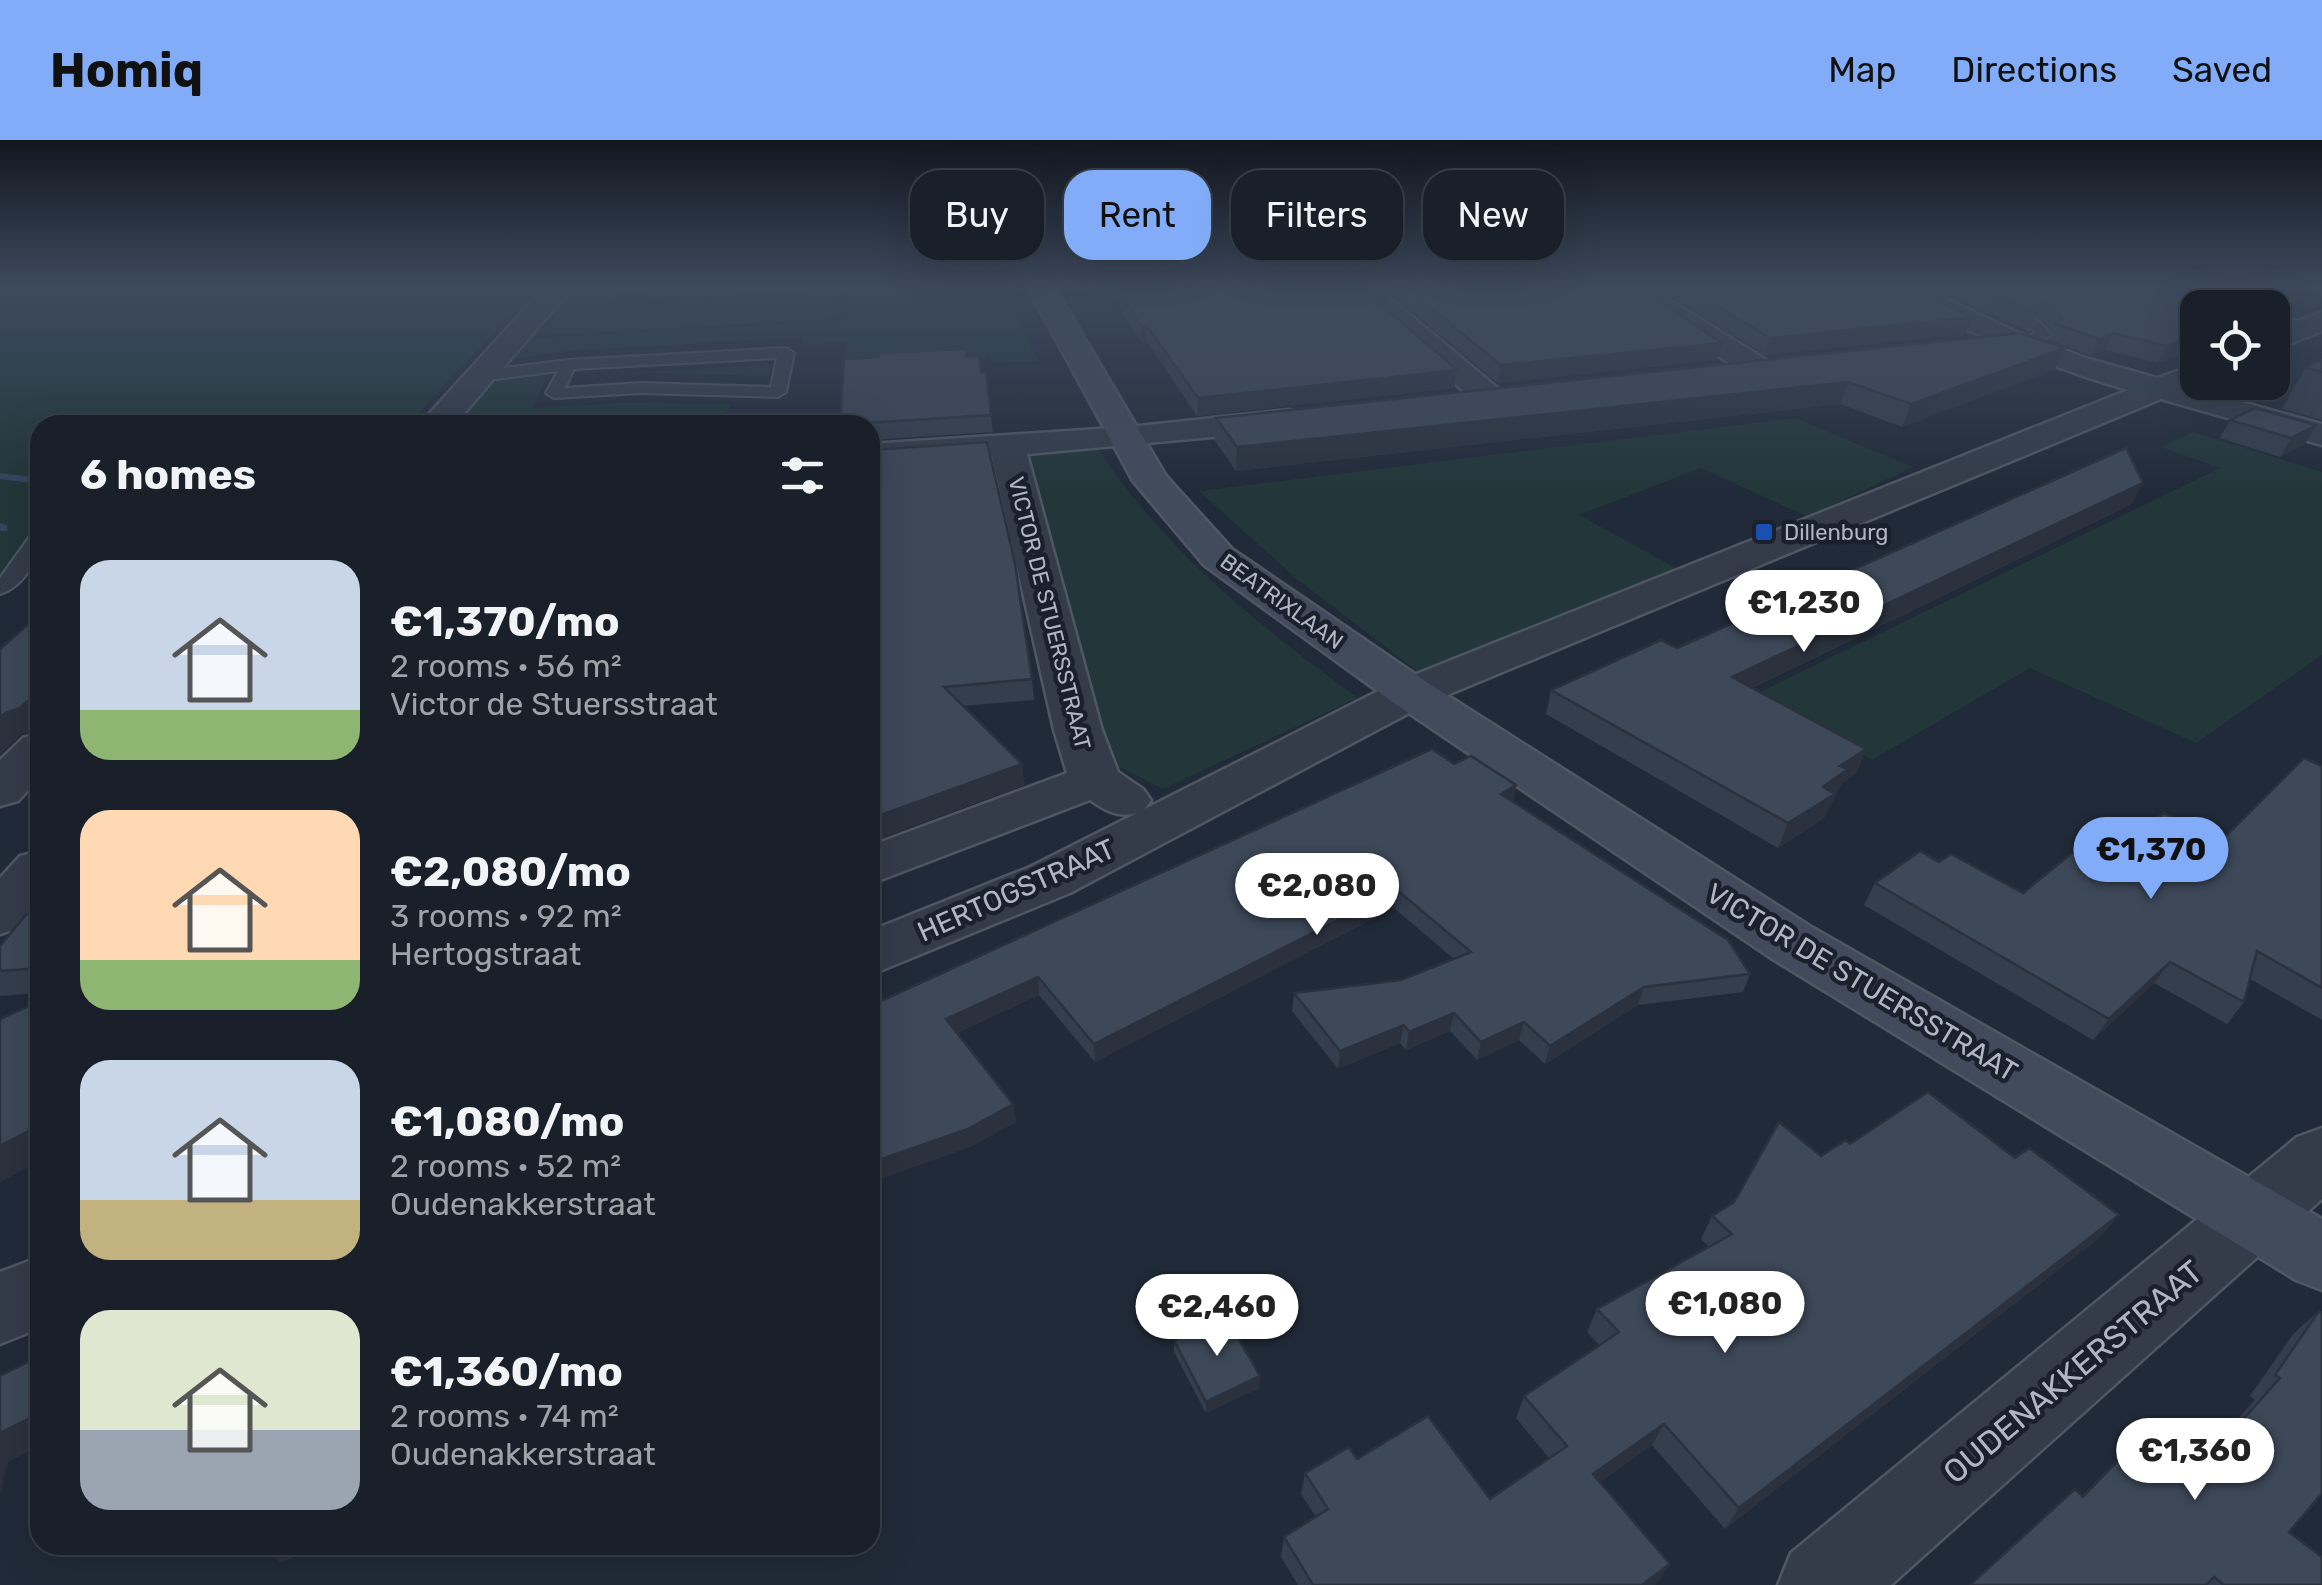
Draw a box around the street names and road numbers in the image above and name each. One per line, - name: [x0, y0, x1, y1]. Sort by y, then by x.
- street label: VICTOR DE STUERSSTRAAT: [1002, 474, 1097, 753]
- street label: BEATRIXLAAN: [1215, 548, 1348, 655]
- street label: HERTOGSTRAAT: [913, 832, 1120, 949]
- street label: VICTOR DE STUERSSTRAAT: [1700, 876, 2023, 1088]
- street label: OUDENAKKERSTRAAT: [1936, 1253, 2210, 1491]

